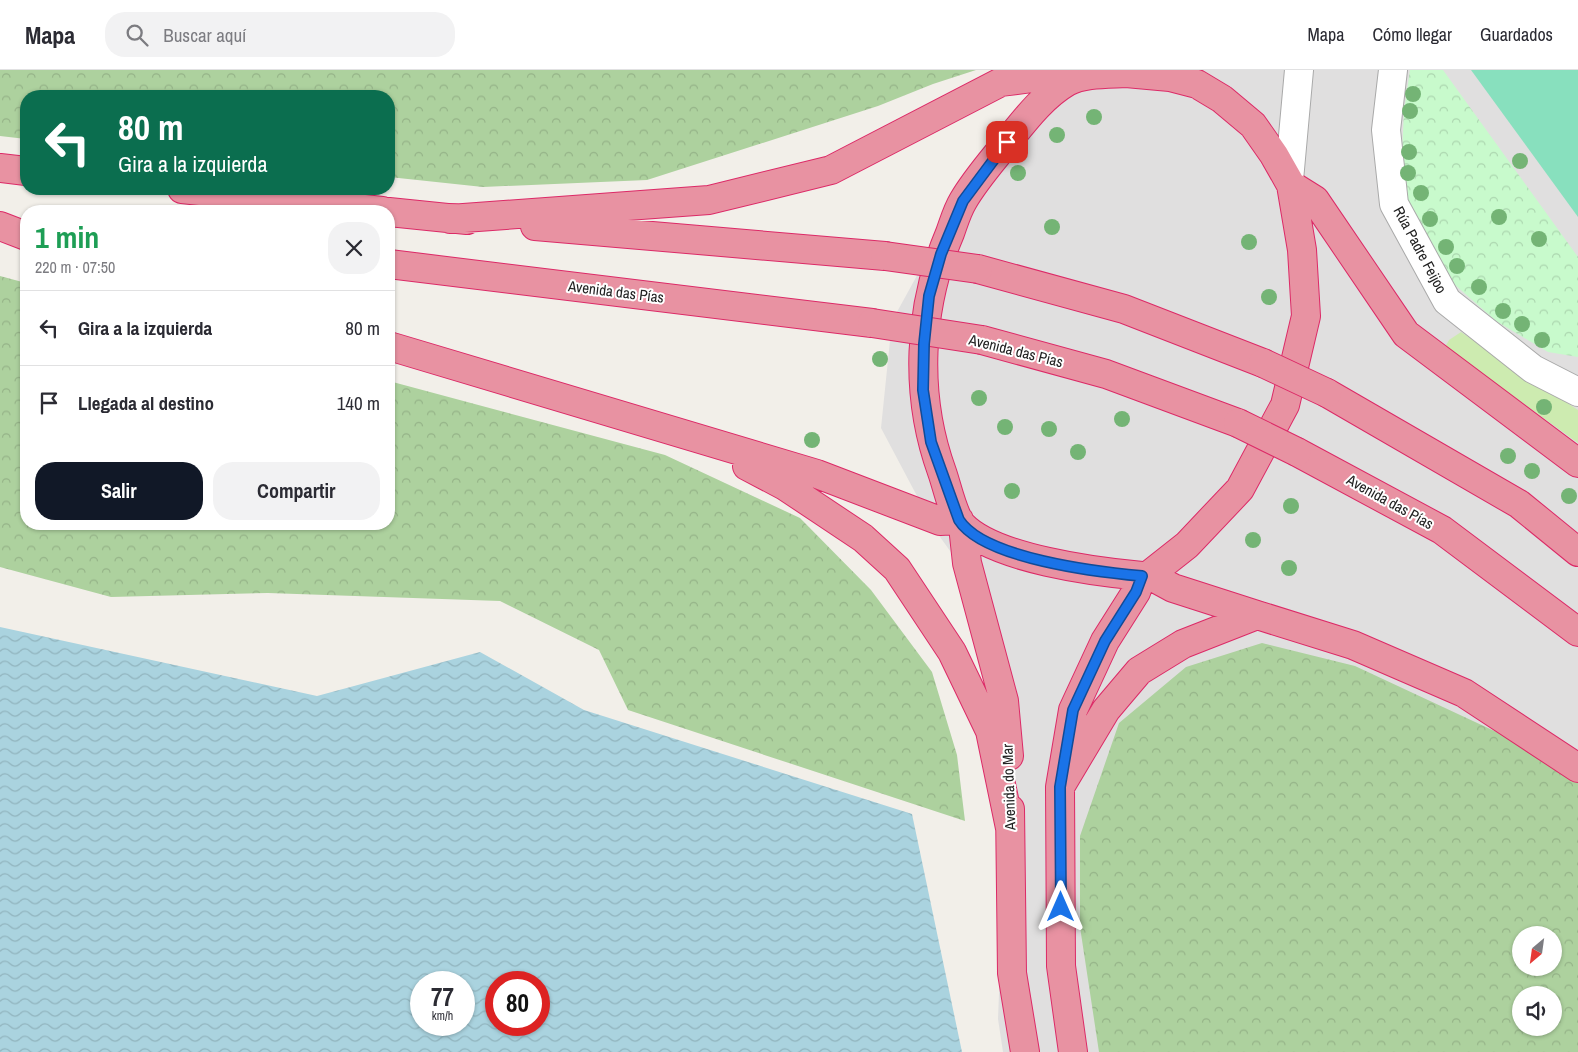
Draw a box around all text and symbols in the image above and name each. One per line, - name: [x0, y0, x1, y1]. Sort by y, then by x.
- search box: [105, 12, 455, 57]
- text: Mapa: [25, 19, 75, 51]
- icon: search: [123, 21, 151, 49]
- text: Buscar aquí: [163, 22, 246, 48]
- text: Mapa: [1307, 22, 1344, 47]
- text: Cómo llegar: [1372, 22, 1452, 47]
- text: Guardados: [1480, 22, 1553, 47]
- text: 80 m: [118, 104, 183, 151]
- icon: left: [35, 110, 100, 175]
- pin: [986, 121, 1028, 163]
- icon: arrive: [993, 128, 1021, 156]
- text: Gira a la izquierda: [118, 149, 267, 179]
- street label: Rúa Padre Feijoo: [1389, 203, 1452, 297]
- text: 1 min: [35, 217, 99, 257]
- button: close: [328, 222, 380, 274]
- text: 220 m · 07:50: [35, 256, 115, 278]
- street label: Avenida das Pías: [566, 275, 665, 308]
- icon: left: [35, 314, 63, 342]
- text: Gira a la izquierda: [78, 315, 212, 341]
- text: 80 m: [345, 315, 380, 341]
- street label: Avenida das Pías: [966, 328, 1065, 372]
- icon: arrive: [35, 389, 63, 417]
- text: Llegada al destino: [78, 390, 214, 416]
- text: 140 m: [337, 390, 380, 416]
- button: Salir: [35, 462, 203, 520]
- button: Compartir: [213, 462, 380, 520]
- street label: Avenida das Pías: [1342, 469, 1437, 534]
- street label: Avenida do Mar: [996, 743, 1021, 832]
- position arrow: [1034, 880, 1086, 932]
- north arrow: [1512, 926, 1562, 976]
- map controls: [1512, 926, 1562, 1036]
- speed limit sign: 80: [485, 971, 550, 1036]
- text: 77: [431, 980, 454, 1014]
- button: sound: [1512, 986, 1562, 1036]
- text: km/h: [432, 1008, 453, 1024]

